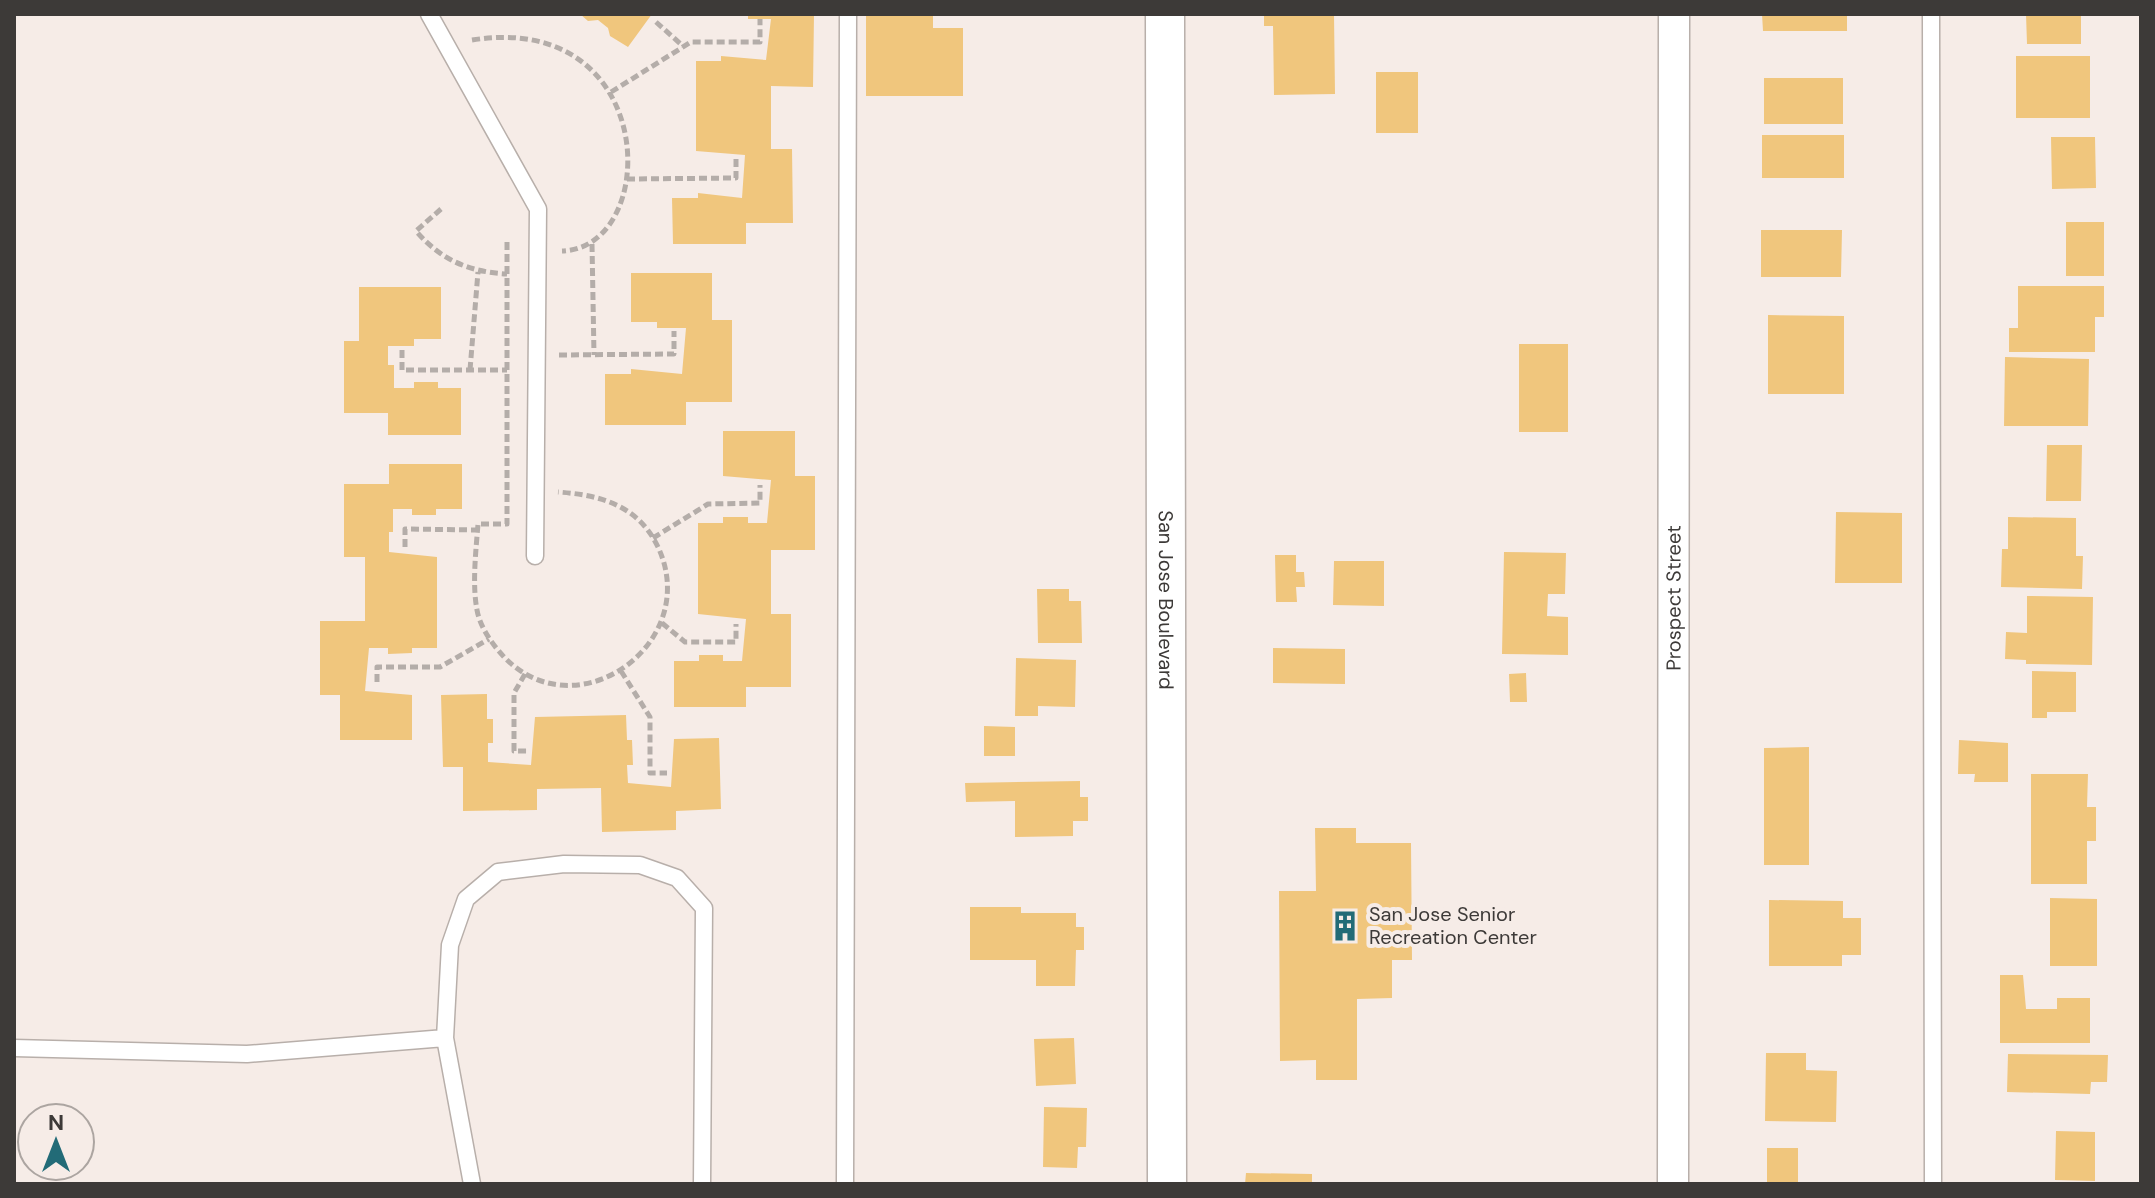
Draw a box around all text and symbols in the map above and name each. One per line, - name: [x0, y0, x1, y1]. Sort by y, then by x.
- street label: San Jose Boulevard: [1153, 510, 1179, 690]
- street label: Prospect Street: [1660, 525, 1687, 671]
- place label: San Jose Senior Recreation Center: [1369, 901, 1537, 950]
- building icon: San Jose Senior Recreation Center: [1328, 909, 1362, 943]
- north arrow: [16, 1102, 96, 1182]
- text: N: [48, 1108, 64, 1137]

